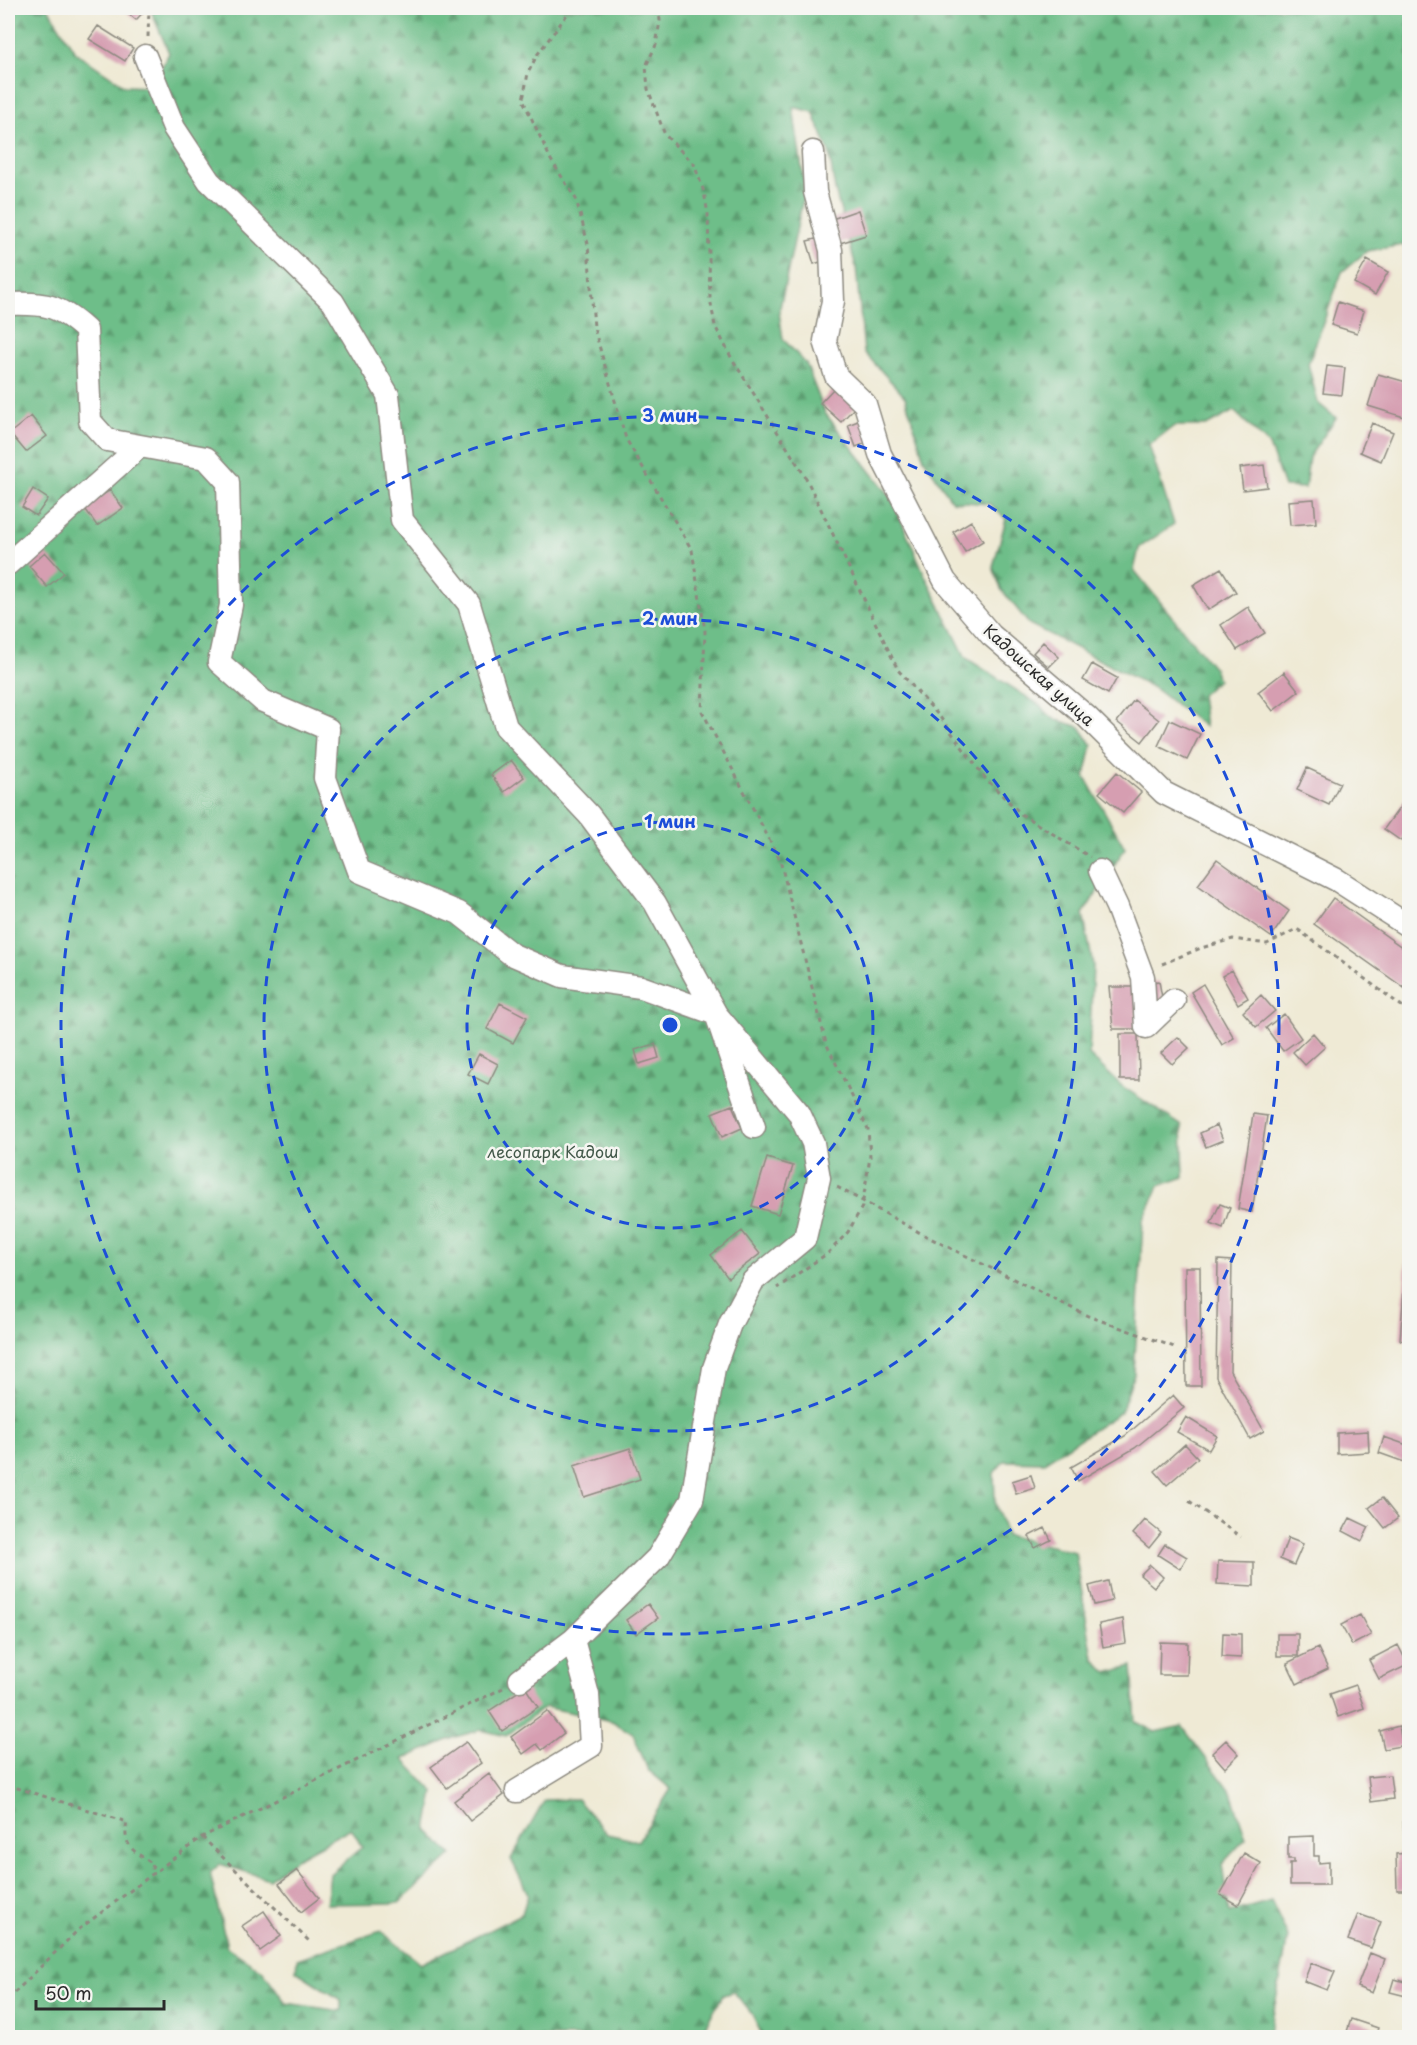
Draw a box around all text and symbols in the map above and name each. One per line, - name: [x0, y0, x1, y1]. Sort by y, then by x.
- text: 3 мин: [642, 401, 698, 428]
- text: 2 мин: [642, 604, 698, 631]
- street label: Кадошская улица: [979, 618, 1100, 731]
- text: 1 мин: [644, 807, 696, 834]
- centre of rings: [660, 1015, 680, 1035]
- park label: лесопарк Кадош: [486, 1139, 619, 1163]
- scale bar: [36, 1973, 164, 2011]
- text: 50 m: [45, 1979, 92, 2006]

